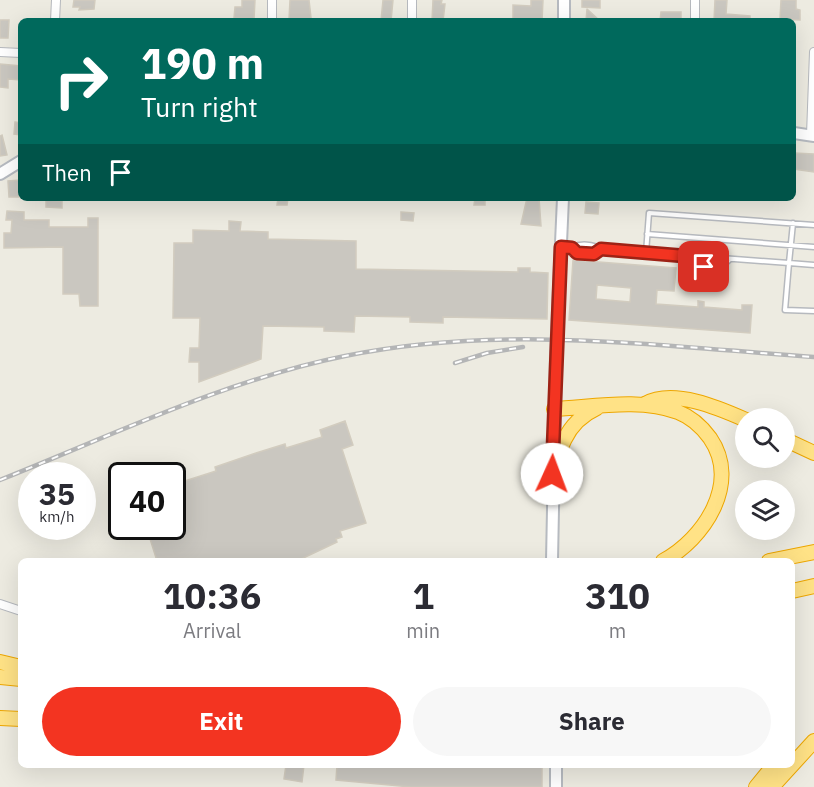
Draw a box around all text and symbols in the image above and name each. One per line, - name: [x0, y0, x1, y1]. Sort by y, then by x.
- text: 190 m: [141, 36, 264, 91]
- icon: right: [42, 42, 120, 120]
- text: Turn right: [141, 89, 258, 124]
- icon: arrive: [104, 156, 137, 189]
- text: Then: [42, 158, 92, 187]
- pin: [678, 241, 729, 292]
- icon: arrive: [687, 250, 720, 283]
- map controls: [735, 408, 795, 540]
- button: search: [735, 408, 795, 468]
- position arrow: [520, 442, 584, 506]
- speed limit sign: 40: [108, 462, 186, 540]
- text: 35: [39, 474, 75, 513]
- button: layers: [735, 480, 795, 540]
- text: km/h: [39, 507, 75, 526]
- text: 10:36: [163, 572, 261, 619]
- text: 1: [412, 572, 434, 619]
- text: 310: [585, 572, 650, 619]
- text: Arrival: [183, 617, 241, 644]
- text: min: [406, 617, 440, 644]
- text: m: [609, 617, 626, 644]
- button: Exit: [42, 687, 401, 756]
- button: Share: [413, 687, 771, 756]

